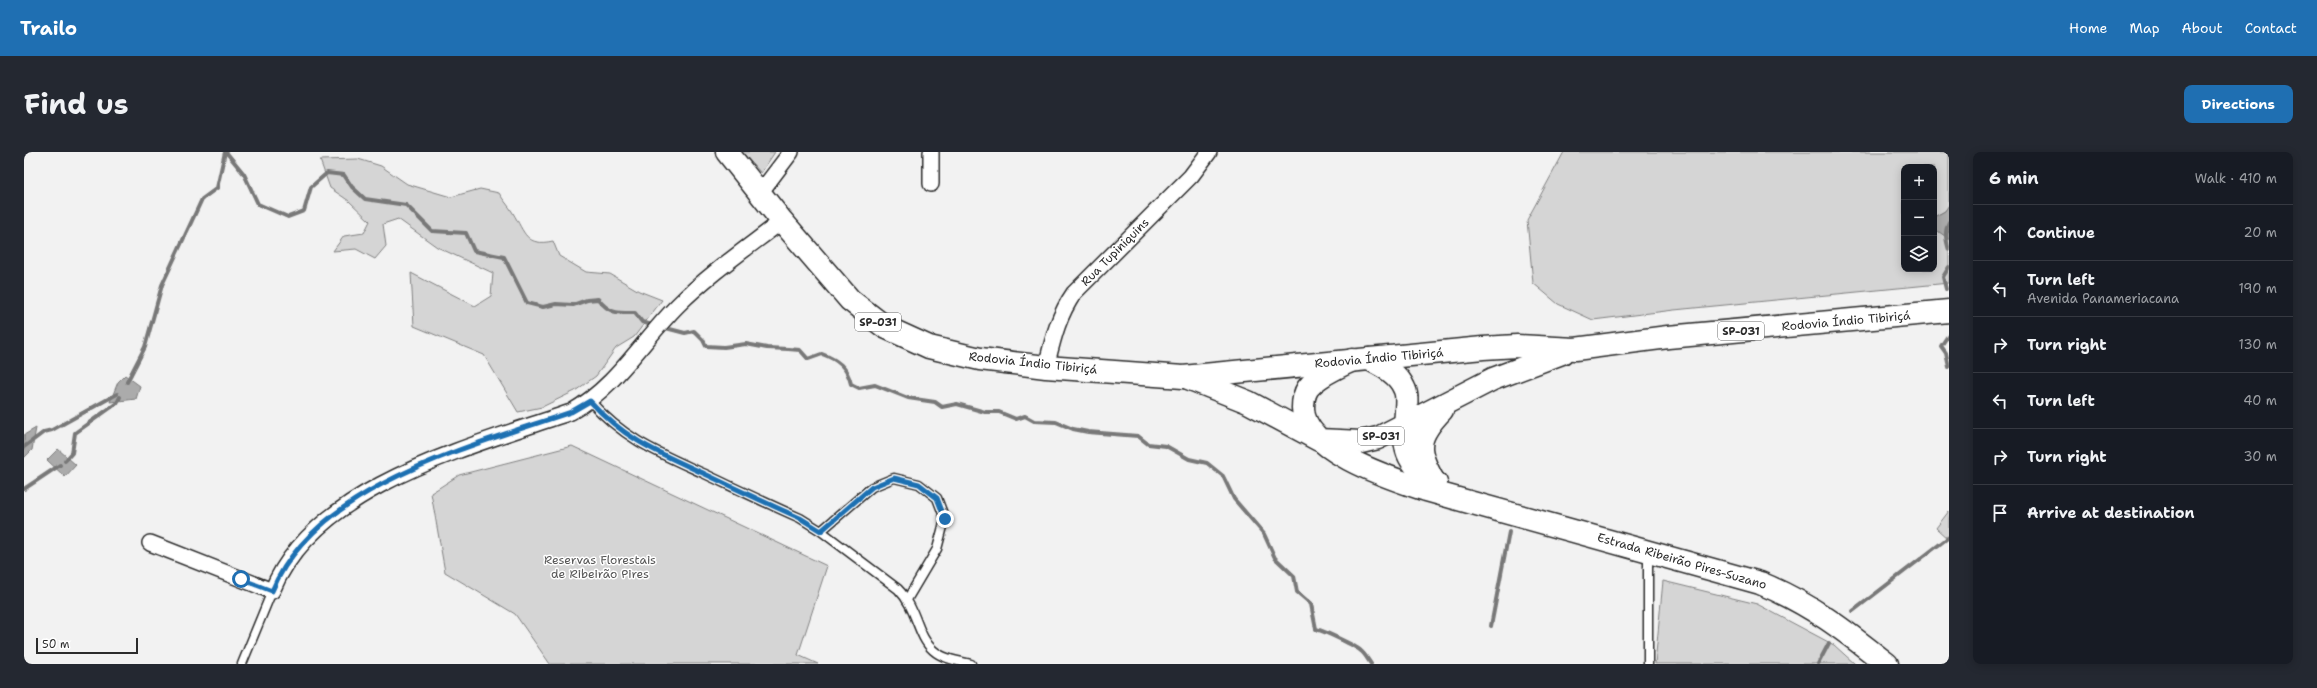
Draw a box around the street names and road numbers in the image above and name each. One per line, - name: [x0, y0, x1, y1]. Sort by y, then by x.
- street label: Rua Tupiniquins: [1078, 214, 1153, 289]
- street label: Rodovia Índio Tibiriçá: [1781, 307, 1912, 335]
- road number: SP-031: [855, 313, 901, 331]
- road number: SP-031: [1718, 322, 1764, 340]
- street label: Rodovia Índio Tibiriçá: [1314, 344, 1445, 372]
- street label: Rodovia Índio Tibiriçá: [968, 348, 1099, 378]
- road number: SP-031: [1358, 427, 1404, 445]
- street label: Estrada Ribeirão Pires-Suzano: [1595, 529, 1769, 593]

